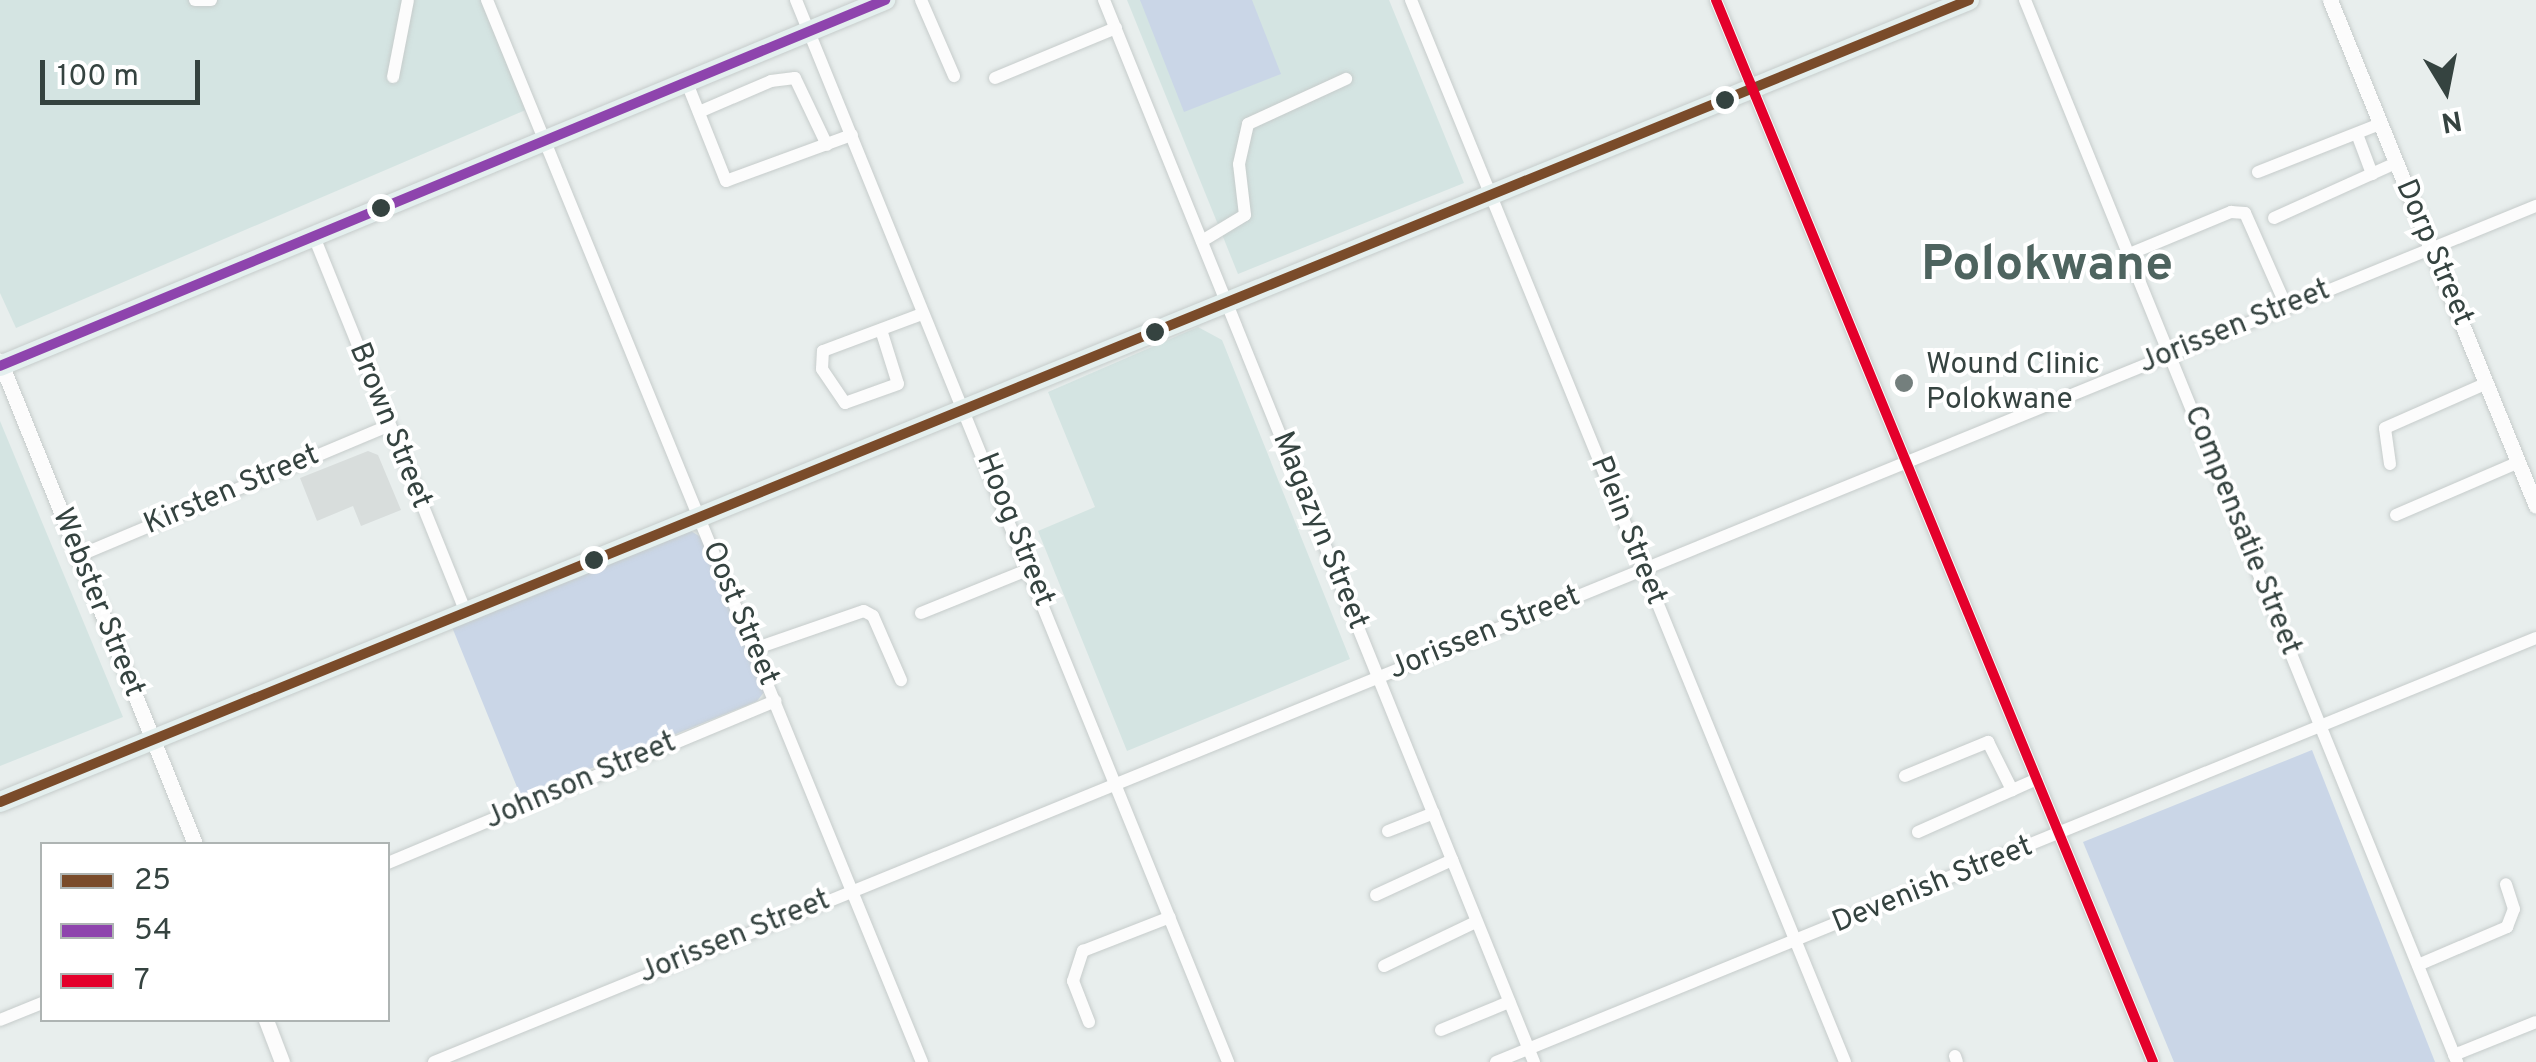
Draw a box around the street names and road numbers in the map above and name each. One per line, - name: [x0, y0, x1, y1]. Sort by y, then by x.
- street label: Dorp Street: [2386, 175, 2480, 331]
- street label: Jorissen Street: [2134, 273, 2336, 383]
- street label: Brown Street: [340, 338, 438, 514]
- street label: Compensatie Street: [2174, 401, 2308, 661]
- street label: Magazyn Street: [1263, 427, 1375, 635]
- street label: Kirsten Street: [139, 438, 325, 544]
- street label: Hoog Street: [967, 448, 1061, 612]
- street label: Plein Street: [1581, 451, 1673, 611]
- street label: Webster Street: [43, 504, 151, 702]
- street label: Oost Street: [693, 537, 785, 691]
- street label: Jorissen Street: [1384, 579, 1586, 689]
- street label: Johnson Street: [480, 726, 682, 838]
- street label: Devenish Street: [1828, 830, 2038, 942]
- street label: Jorissen Street: [634, 883, 836, 993]

